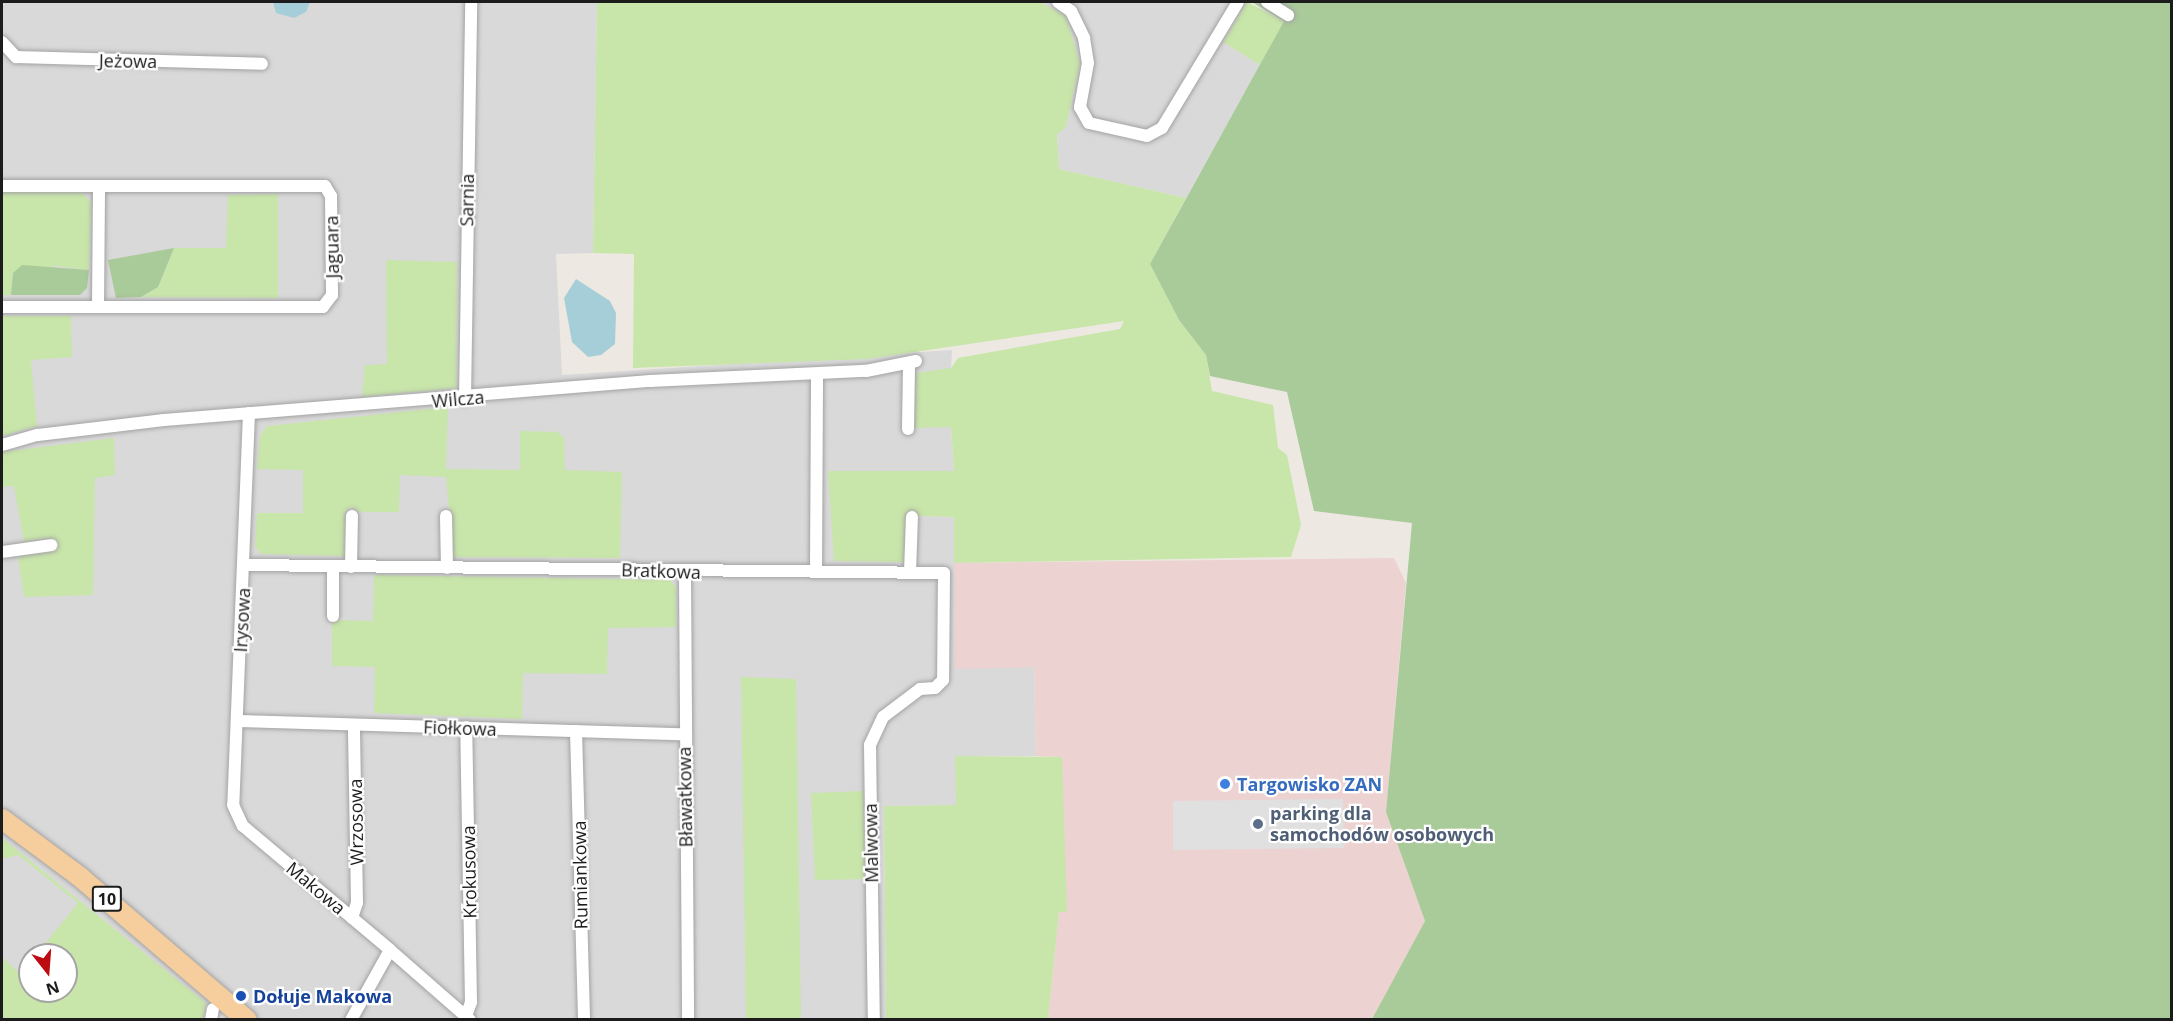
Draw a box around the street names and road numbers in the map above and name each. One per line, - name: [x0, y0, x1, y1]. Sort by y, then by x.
- street label: Jeżowa: [99, 50, 157, 72]
- street label: Sarnia: [456, 173, 478, 227]
- street label: Jaguara: [321, 215, 343, 279]
- street label: Wilcza: [431, 386, 485, 412]
- street label: Bratkowa: [621, 559, 701, 583]
- street label: Irysowa: [230, 587, 254, 653]
- street label: Fiołkowa: [423, 716, 497, 740]
- street label: Bławatkowa: [673, 746, 697, 848]
- street label: Wrzosowa: [344, 779, 368, 865]
- street label: Malwowa: [860, 803, 882, 883]
- street label: Rumiankowa: [568, 821, 592, 929]
- street label: Krokusowa: [457, 825, 481, 919]
- street label: Makowa: [282, 857, 350, 919]
- road number: 10: [90, 886, 124, 912]

